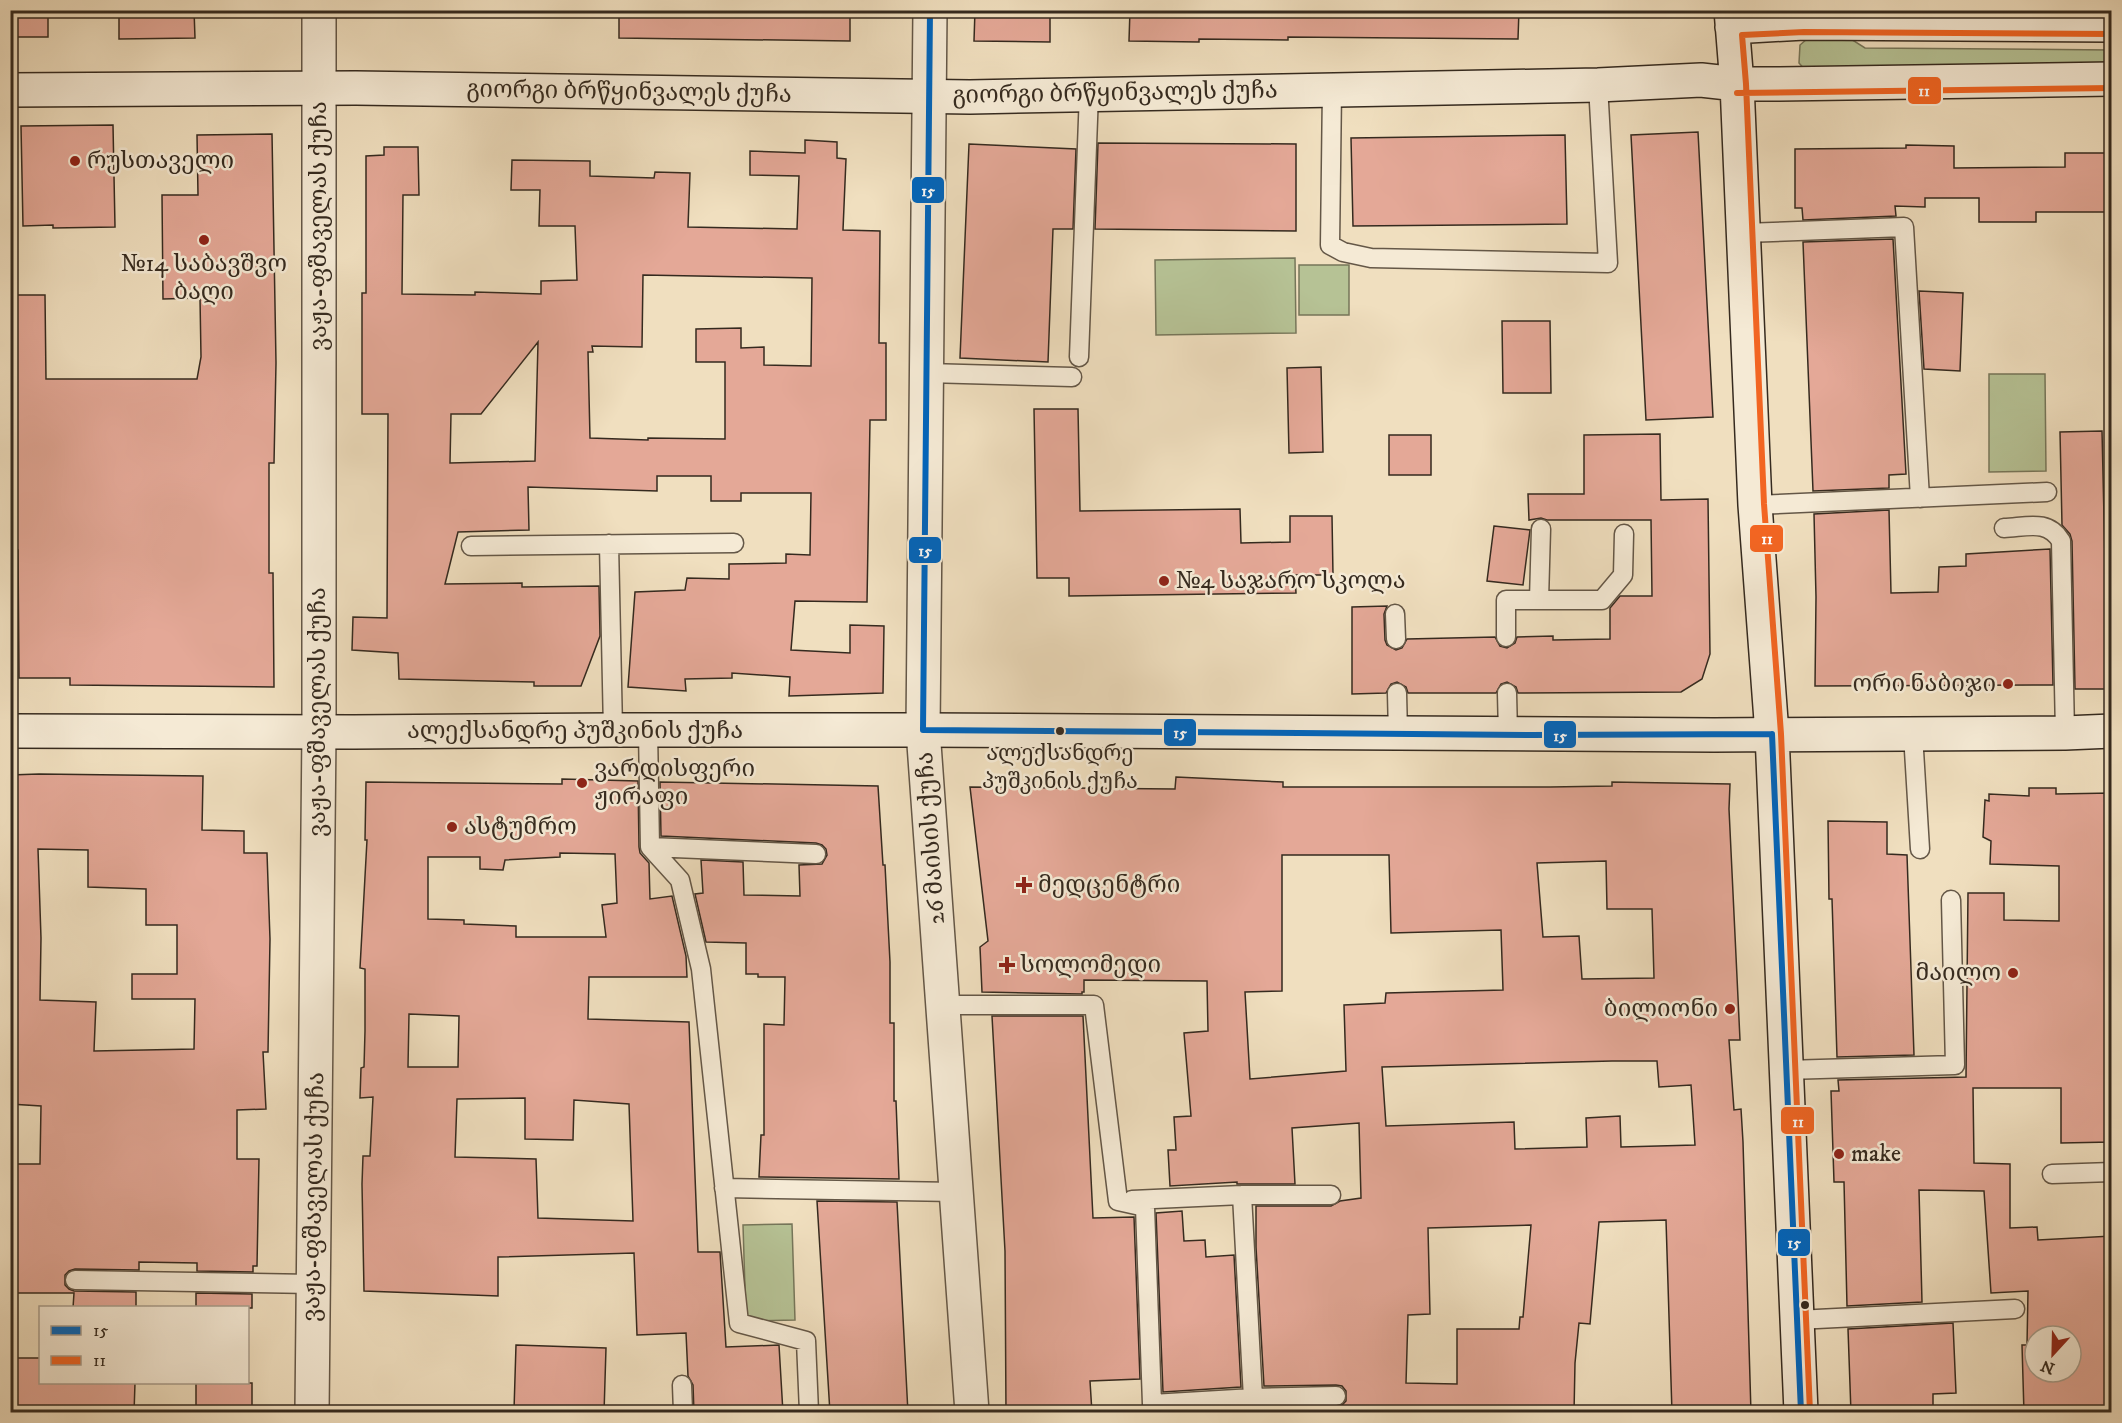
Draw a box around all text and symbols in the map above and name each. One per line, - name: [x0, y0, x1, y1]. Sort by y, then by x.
- street label: გიორგი ბრწყინვალეს ქუჩა: [466, 74, 792, 110]
- street label: გიორგი ბრწყინვალეს ქუჩა: [952, 75, 1278, 111]
- line badge: 11: [1907, 76, 1942, 105]
- text: 11: [1918, 81, 1930, 101]
- street label: ვაჟა-ფშაველას ქუჩა: [304, 101, 334, 351]
- place label: რუსთაველი: [87, 146, 234, 176]
- marker: რუსთაველი: [68, 154, 82, 168]
- line badge: 15: [911, 176, 945, 204]
- text: 15: [921, 181, 935, 201]
- marker: №14 საბავშვო ბაღი: [197, 233, 211, 247]
- place label: №14 საბავშვო ბაღი: [121, 249, 287, 307]
- line badge: 11: [1749, 524, 1784, 553]
- text: 11: [1761, 529, 1773, 549]
- line badge: 15: [908, 536, 942, 564]
- text: 15: [918, 541, 932, 561]
- place label: №4 საჯარო სკოლა: [1176, 566, 1406, 596]
- marker: №4 საჯარო სკოლა: [1157, 574, 1171, 588]
- street label: ვაჟა-ფშაველას ქუჩა: [303, 587, 333, 837]
- place label: ორი ნაბიჯი: [1853, 669, 1996, 699]
- marker: ორი ნაბიჯი: [2001, 677, 2015, 691]
- street label: ალექსანდრე პუშკინის ქუჩა: [407, 716, 743, 746]
- line badge: 15: [1163, 718, 1197, 747]
- line badge: 15: [1543, 720, 1577, 749]
- text: 15: [1173, 723, 1187, 743]
- marker: ალექსანდრე პუშკინის ქუჩა: [1054, 725, 1066, 737]
- text: 15: [1553, 726, 1567, 746]
- place label: ალექსანდრე პუშკინის ქუჩა: [982, 740, 1138, 795]
- street label: 26 მაისის ქუჩა: [910, 751, 952, 925]
- place label: ვარდისფერი ჟირაფი: [594, 754, 755, 812]
- marker: ვარდისფერი ჟირაფი: [575, 776, 589, 790]
- place label: ასტუმრო: [464, 812, 577, 842]
- marker: ასტუმრო: [445, 820, 459, 834]
- place label: მედცენტრი: [1038, 870, 1180, 900]
- marker: მედცენტრი: [1015, 876, 1033, 894]
- place label: სოლომედი: [1020, 950, 1161, 980]
- marker: სოლომედი: [998, 956, 1016, 974]
- place label: მაილო: [1915, 958, 2001, 988]
- marker: მაილო: [2006, 966, 2020, 980]
- place label: ბილიონი: [1604, 994, 1718, 1024]
- marker: ბილიონი: [1723, 1002, 1737, 1016]
- street label: ვაჟა-ფშაველას ქუჩა: [297, 1072, 331, 1322]
- line badge: 11: [1780, 1106, 1815, 1135]
- text: 11: [1792, 1112, 1804, 1132]
- place label: make: [1851, 1139, 1901, 1169]
- marker: make: [1832, 1147, 1846, 1161]
- line badge: 15: [1777, 1228, 1811, 1257]
- text: 15: [1787, 1233, 1801, 1253]
- unlabelled marker: [1799, 1299, 1811, 1311]
- legend: [39, 1306, 249, 1384]
- text: 15: [93, 1320, 108, 1342]
- north arrow: [2023, 1324, 2083, 1384]
- text: 11: [93, 1350, 106, 1372]
- text: N: [2038, 1355, 2058, 1379]

